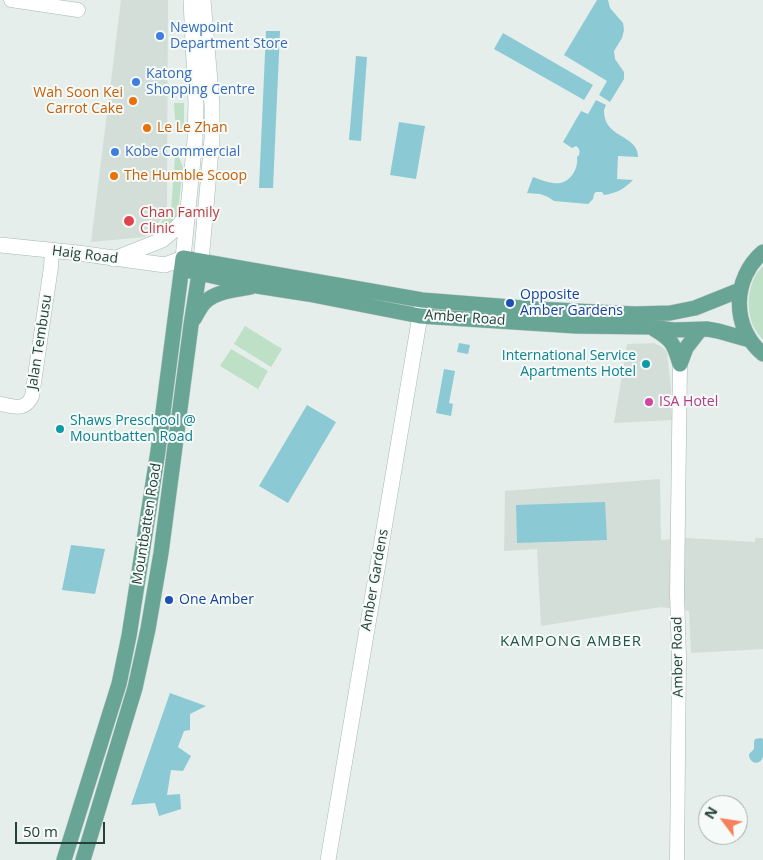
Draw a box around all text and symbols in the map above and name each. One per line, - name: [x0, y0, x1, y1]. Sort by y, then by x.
- place label: Newpoint Department Store: [170, 20, 288, 52]
- marker: Newpoint Department Store: [154, 30, 166, 42]
- place label: Katong Shopping Centre: [146, 66, 255, 98]
- marker: Katong Shopping Centre: [130, 76, 142, 88]
- place label: Wah Soon Kei Carrot Cake: [33, 85, 123, 118]
- marker: Wah Soon Kei Carrot Cake: [127, 95, 139, 107]
- place label: Le Le Zhan: [157, 120, 228, 136]
- marker: Le Le Zhan: [141, 122, 153, 134]
- place label: Kobe Commercial: [125, 144, 240, 160]
- marker: Kobe Commercial: [109, 146, 121, 158]
- place label: The Humble Scoop: [124, 168, 247, 184]
- marker: The Humble Scoop: [108, 170, 120, 182]
- place label: Chan Family Clinic: [140, 205, 219, 238]
- marker: Chan Family Clinic: [122, 214, 136, 228]
- street label: Haig Road: [51, 243, 119, 267]
- place label: Opposite Amber Gardens: [520, 287, 623, 320]
- street label: Jalan Tembusu: [24, 293, 56, 391]
- marker: Opposite Amber Gardens: [504, 297, 516, 309]
- street label: Amber Road: [424, 307, 506, 329]
- place label: International Service Apartments Hotel: [502, 348, 636, 381]
- marker: International Service Apartments Hotel: [640, 358, 652, 370]
- place label: ISA Hotel: [659, 394, 718, 410]
- marker: ISA Hotel: [643, 396, 655, 408]
- place label: Shaws Preschool @ Mountbatten Road: [70, 413, 196, 446]
- marker: Shaws Preschool @ Mountbatten Road: [54, 423, 66, 435]
- street label: Mountbatten Road: [129, 462, 165, 586]
- street label: Amber Gardens: [358, 528, 392, 632]
- place label: One Amber: [179, 592, 254, 608]
- marker: One Amber: [163, 594, 175, 606]
- street label: Amber Road: [669, 616, 687, 698]
- district label: KAMPONG AMBER: [498, 633, 644, 651]
- north arrow: [698, 795, 748, 845]
- text: N: [699, 803, 722, 822]
- scale bar: [18, 812, 108, 844]
- text: 50 m: [23, 821, 58, 841]

